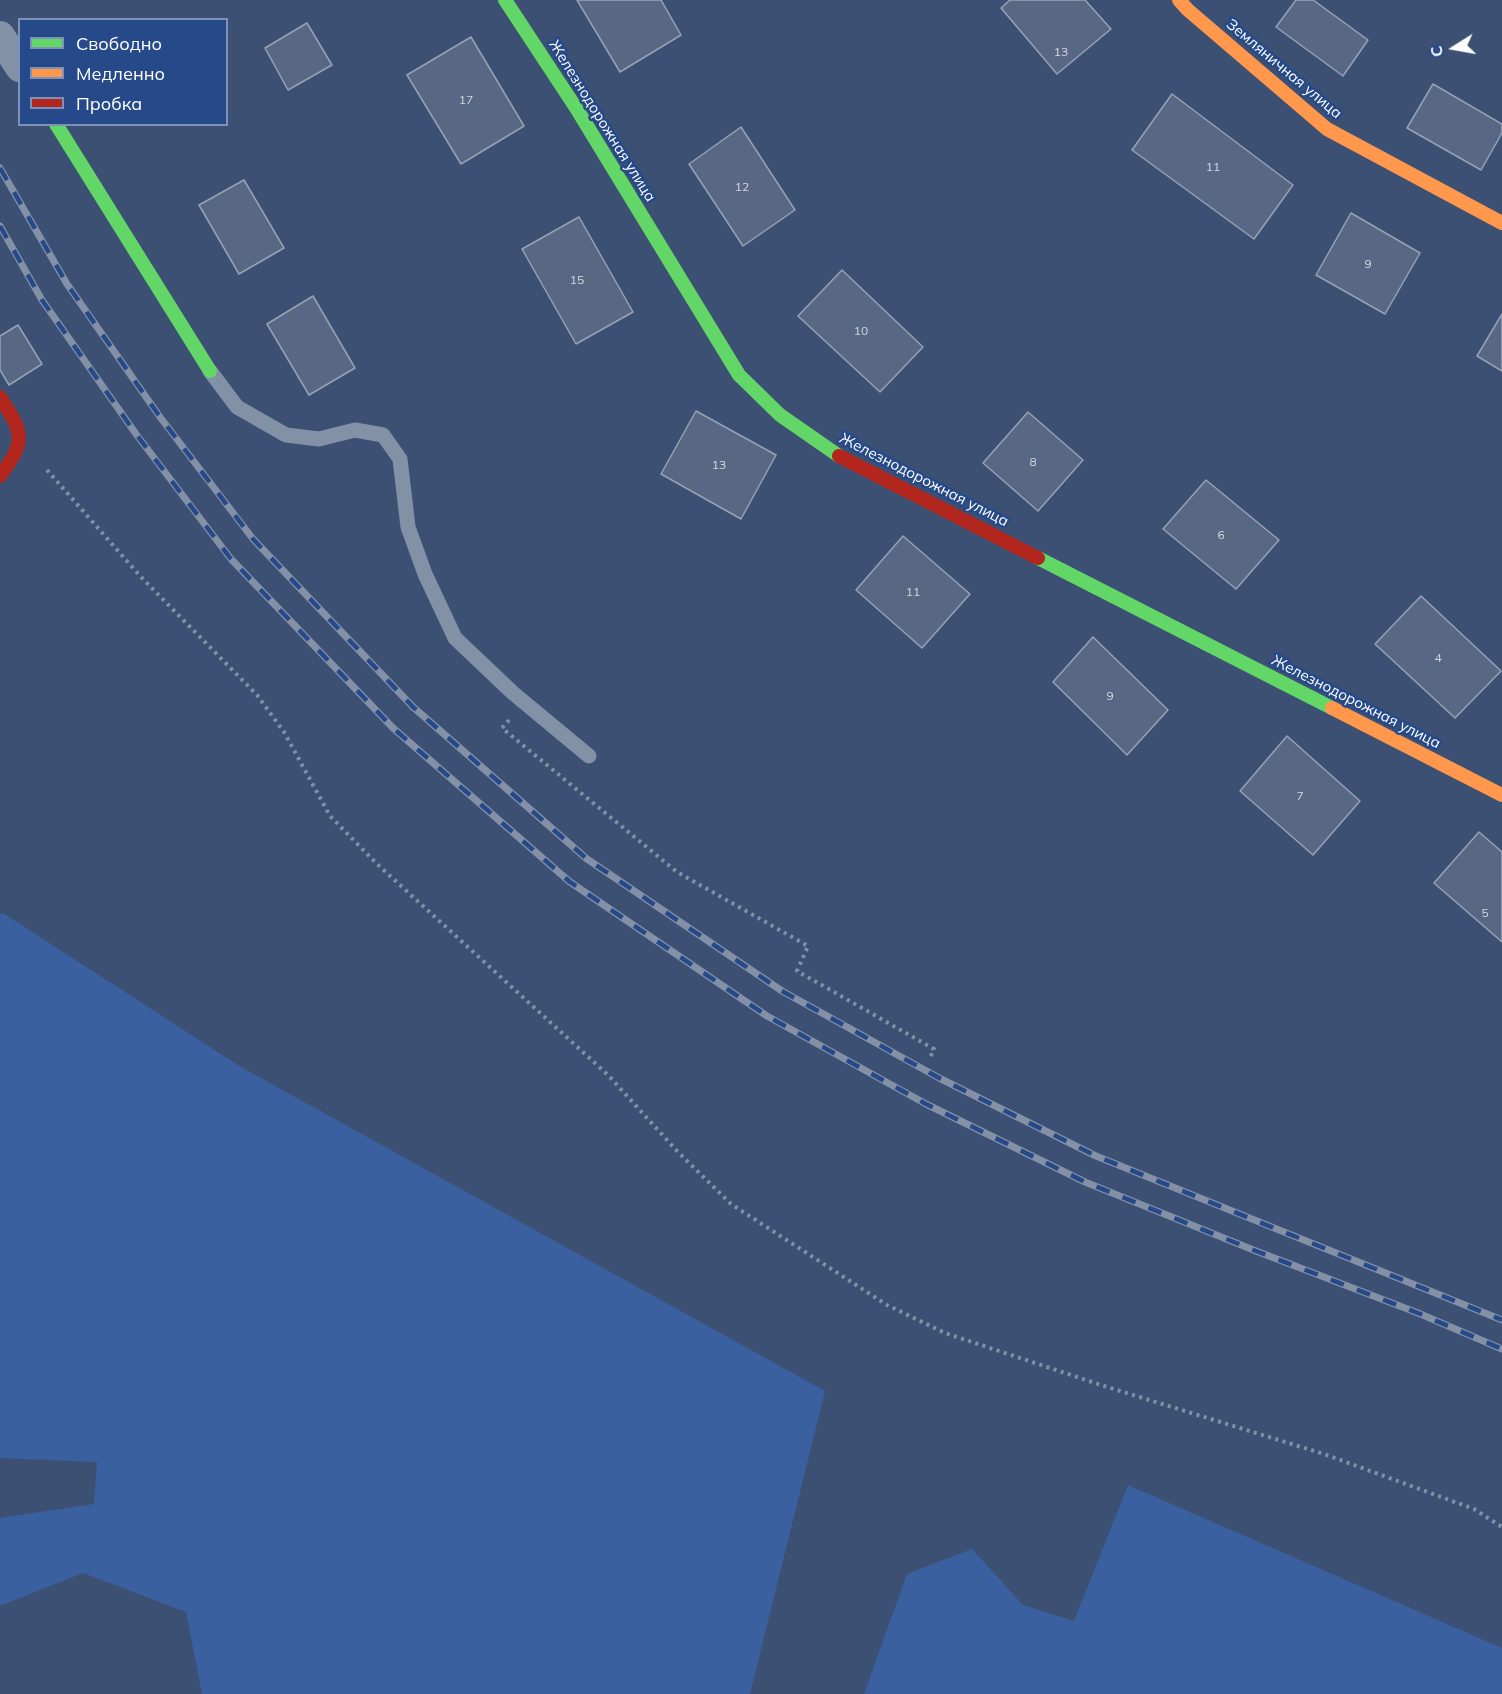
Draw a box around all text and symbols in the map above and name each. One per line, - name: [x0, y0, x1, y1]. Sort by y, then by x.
- street label: Земляничная улица: [1222, 15, 1346, 123]
- legend: [18, 18, 228, 126]
- north arrow: [1424, 18, 1484, 78]
- text: Свободно: [76, 32, 162, 55]
- street label: Железнодорожная улица: [545, 37, 659, 205]
- text: С: [1425, 44, 1447, 59]
- house number: 13: [1054, 45, 1068, 59]
- text: Медленно: [76, 62, 165, 85]
- text: Пробка: [76, 92, 142, 115]
- house number: 17: [459, 93, 473, 107]
- house number: 11: [1206, 160, 1220, 174]
- house number: 12: [735, 180, 749, 194]
- house number: 9: [1364, 257, 1372, 271]
- house number: 15: [570, 273, 584, 287]
- house number: 10: [854, 324, 868, 338]
- street label: Железнодорожная улица: [836, 429, 1012, 531]
- house number: 8: [1029, 455, 1037, 469]
- house number: 13: [712, 458, 726, 472]
- house number: 6: [1217, 528, 1225, 542]
- house number: 11: [906, 585, 920, 599]
- street label: Железнодорожная улица: [1268, 651, 1444, 753]
- house number: 4: [1434, 651, 1442, 665]
- house number: 9: [1106, 689, 1114, 703]
- house number: 7: [1296, 789, 1304, 803]
- house number: 5: [1481, 906, 1489, 920]

